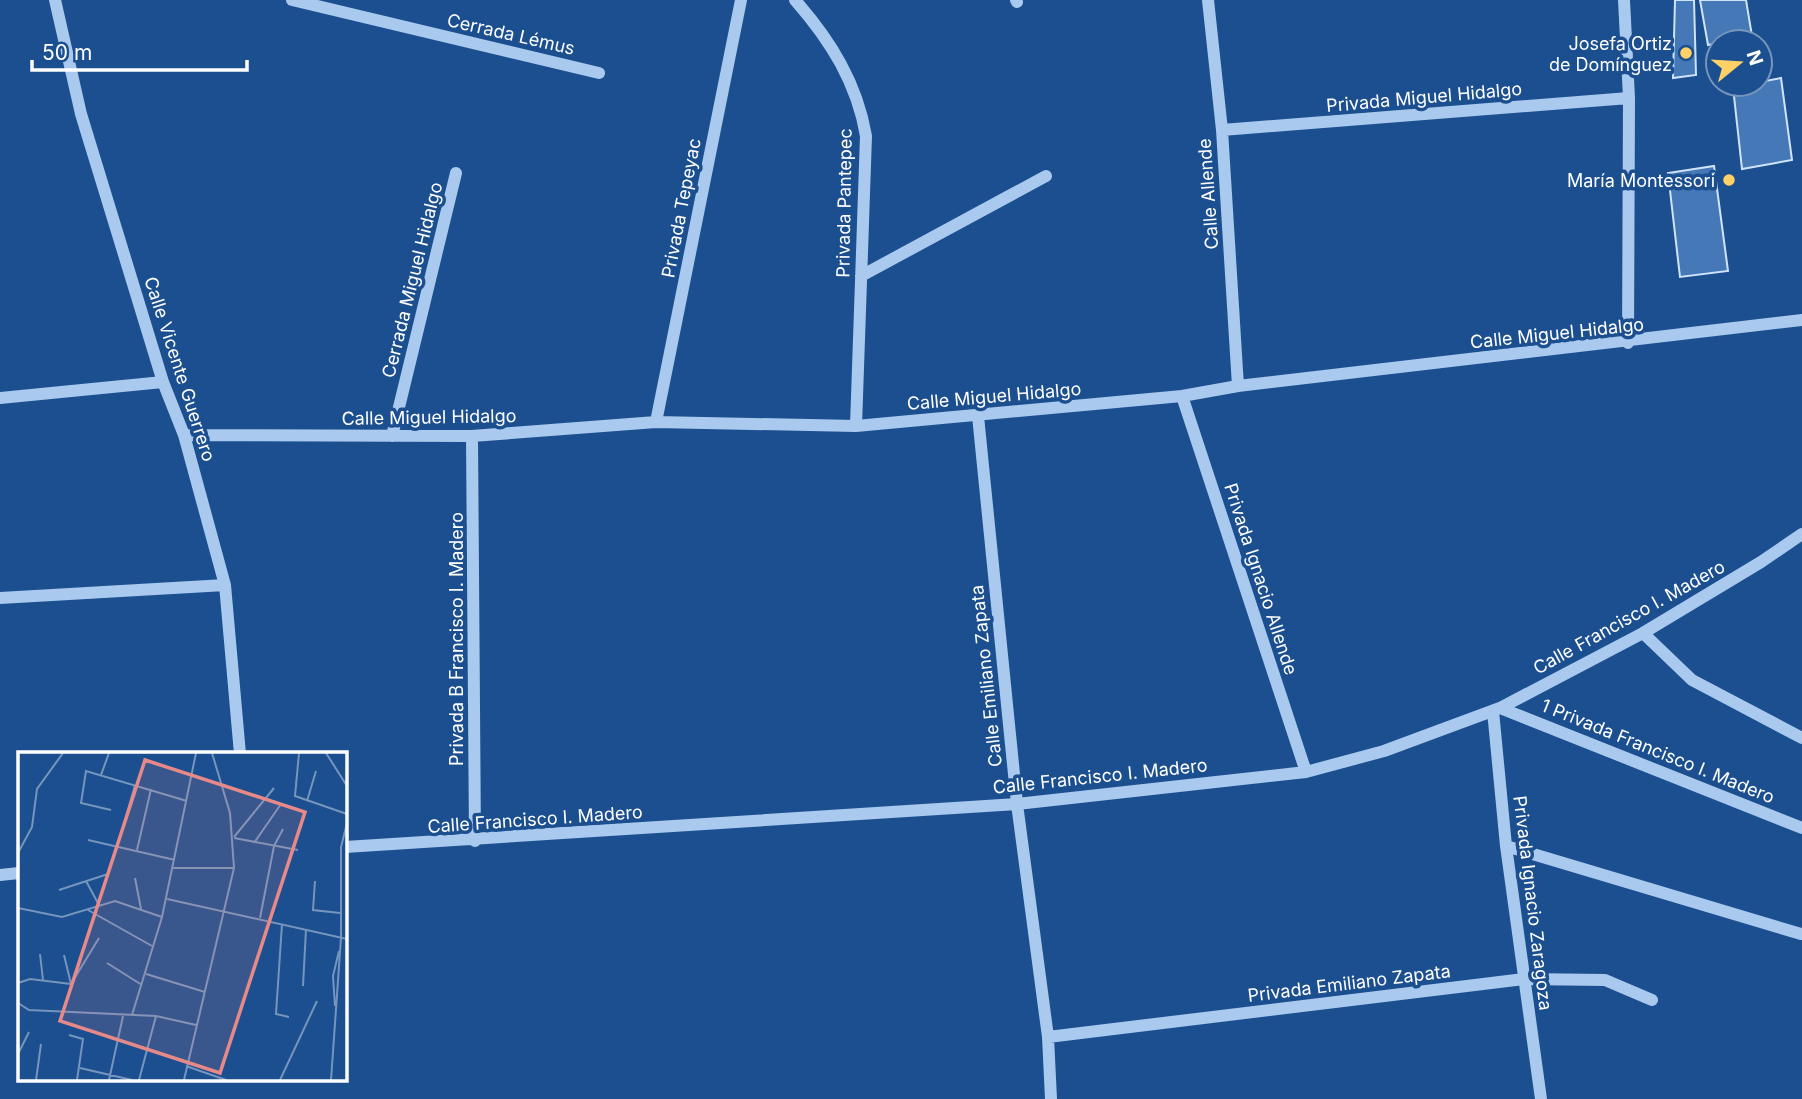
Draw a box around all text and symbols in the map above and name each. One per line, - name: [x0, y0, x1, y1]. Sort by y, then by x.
- street label: Cerrada Lémus: [445, 9, 577, 59]
- scale bar: [32, 28, 247, 72]
- north arrow: [1704, 28, 1774, 98]
- place label: Josefa Ortiz de Domínguez: [1549, 33, 1672, 75]
- text: 50 m: [42, 40, 92, 65]
- marker: Josefa Ortiz de Domínguez: [1678, 45, 1694, 61]
- text: N: [1742, 47, 1768, 68]
- street label: Privada Miguel Hidalgo: [1325, 78, 1523, 116]
- street label: Privada Pantepec: [832, 128, 856, 278]
- street label: Privada Tepeyac: [657, 137, 705, 279]
- street label: Calle Allende: [1194, 138, 1222, 250]
- place label: María Montessori: [1567, 170, 1715, 191]
- marker: María Montessori: [1721, 172, 1737, 188]
- street label: Cerrada Miguel Hidalgo: [377, 180, 447, 380]
- street label: Calle Vicente Guerrero: [140, 274, 220, 464]
- street label: Calle Miguel Hidalgo: [1469, 313, 1645, 353]
- street label: Calle Miguel Hidalgo: [906, 378, 1082, 414]
- street label: Calle Miguel Hidalgo: [341, 405, 517, 429]
- street label: Privada Ignacio Allende: [1220, 481, 1302, 677]
- street label: Privada B Francisco I. Madero: [446, 512, 467, 766]
- street label: Calle Francisco I. Madero: [1530, 556, 1728, 678]
- street label: Calle Emiliano Zapata: [966, 584, 1006, 768]
- street label: 1 Privada Francisco I. Madero: [1538, 694, 1778, 808]
- inset map: [18, 752, 346, 1082]
- street label: Calle Francisco I. Madero: [992, 754, 1208, 798]
- street label: Privada Ignacio Zaragoza: [1509, 794, 1557, 1012]
- street label: Calle Francisco I. Madero: [427, 801, 643, 837]
- street label: Privada Emiliano Zapata: [1246, 960, 1452, 1006]

